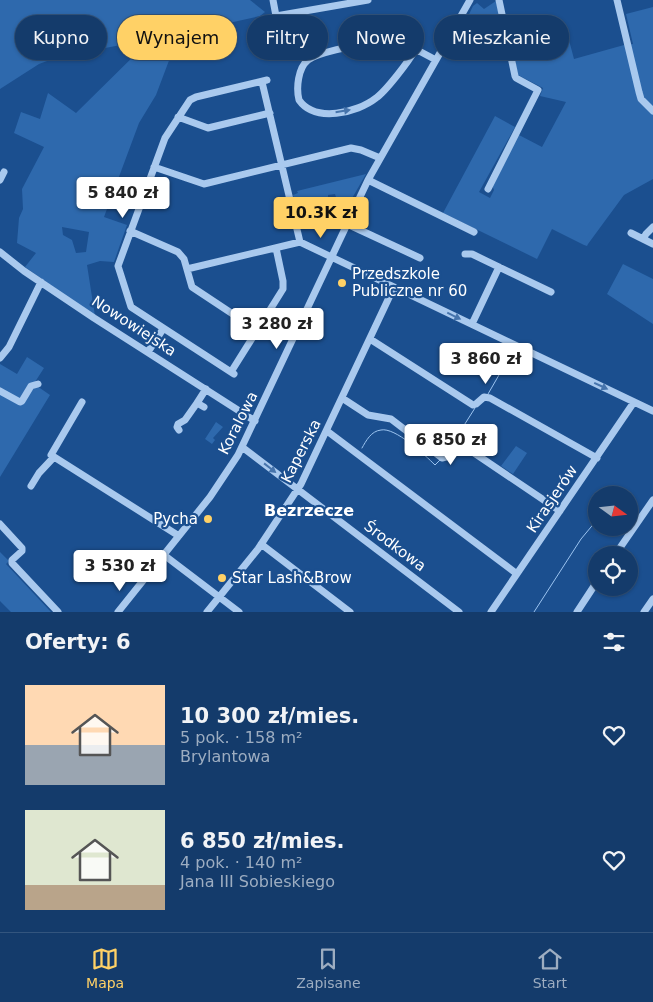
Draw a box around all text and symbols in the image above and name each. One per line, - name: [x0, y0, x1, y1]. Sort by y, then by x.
- chip: Kupno: [15, 15, 107, 60]
- chip: Wynajem: [117, 15, 237, 60]
- chip: Filtry: [247, 15, 328, 60]
- chip: Nowe: [338, 15, 424, 60]
- chip: Mieszkanie: [434, 15, 569, 60]
- one-way arrow: [335, 107, 351, 115]
- pin: 5 840 zł: [71, 176, 175, 219]
- text: 5 840 zł: [88, 183, 158, 202]
- pin: 10.3K zł: [269, 196, 373, 239]
- text: 10.3K zł: [285, 203, 357, 222]
- place label: Przedszkole Publiczne nr 60: [352, 265, 467, 300]
- marker: Przedszkole Publiczne nr 60: [336, 277, 348, 289]
- street label: Nowowiejska: [88, 292, 180, 360]
- pin: 3 280 zł: [225, 308, 329, 350]
- one-way arrow: [447, 312, 461, 320]
- text: 3 280 zł: [242, 314, 312, 333]
- pin: 3 860 zł: [434, 342, 538, 385]
- text: 3 860 zł: [451, 349, 521, 368]
- one-way arrow: [594, 382, 608, 390]
- street label: Koralowa: [214, 388, 262, 458]
- street label: Kaperska: [277, 416, 325, 486]
- pin: 6 850 zł: [399, 424, 503, 466]
- text: 6 850 zł: [416, 430, 486, 449]
- street label: Kirasjerów: [523, 462, 581, 536]
- one-way arrow: [263, 463, 276, 474]
- north arrow: [588, 486, 638, 536]
- map controls: [588, 486, 638, 596]
- district label: Bezrzecze: [264, 501, 354, 520]
- place label: Pycha: [153, 510, 198, 528]
- marker: Pycha: [202, 513, 214, 525]
- street label: Środkowa: [360, 516, 430, 575]
- button: locate: [588, 546, 638, 596]
- pin: 3 530 zł: [68, 550, 172, 592]
- text: 3 530 zł: [85, 556, 155, 575]
- place label: Star Lash&Brow: [232, 569, 352, 587]
- marker: Star Lash&Brow: [216, 572, 228, 584]
- icon: filters: [600, 628, 628, 656]
- text: Oferty: 6: [25, 630, 131, 654]
- text: 10 300 zł/mies.: [180, 704, 359, 728]
- icon: home: [65, 705, 125, 765]
- icon: heart: [600, 721, 628, 749]
- text: 5 pok. · 158 m²: [180, 728, 302, 747]
- text: Brylantowa: [180, 747, 270, 766]
- text: 6 850 zł/mies.: [180, 829, 345, 853]
- icon: home: [65, 830, 125, 890]
- icon: heart: [600, 846, 628, 874]
- text: 4 pok. · 140 m²: [180, 853, 302, 872]
- text: Jana III Sobieskiego: [180, 872, 335, 891]
- tab: Mapa: [86, 945, 124, 991]
- tab: Zapisane: [296, 945, 361, 991]
- tab: Start: [533, 945, 567, 991]

